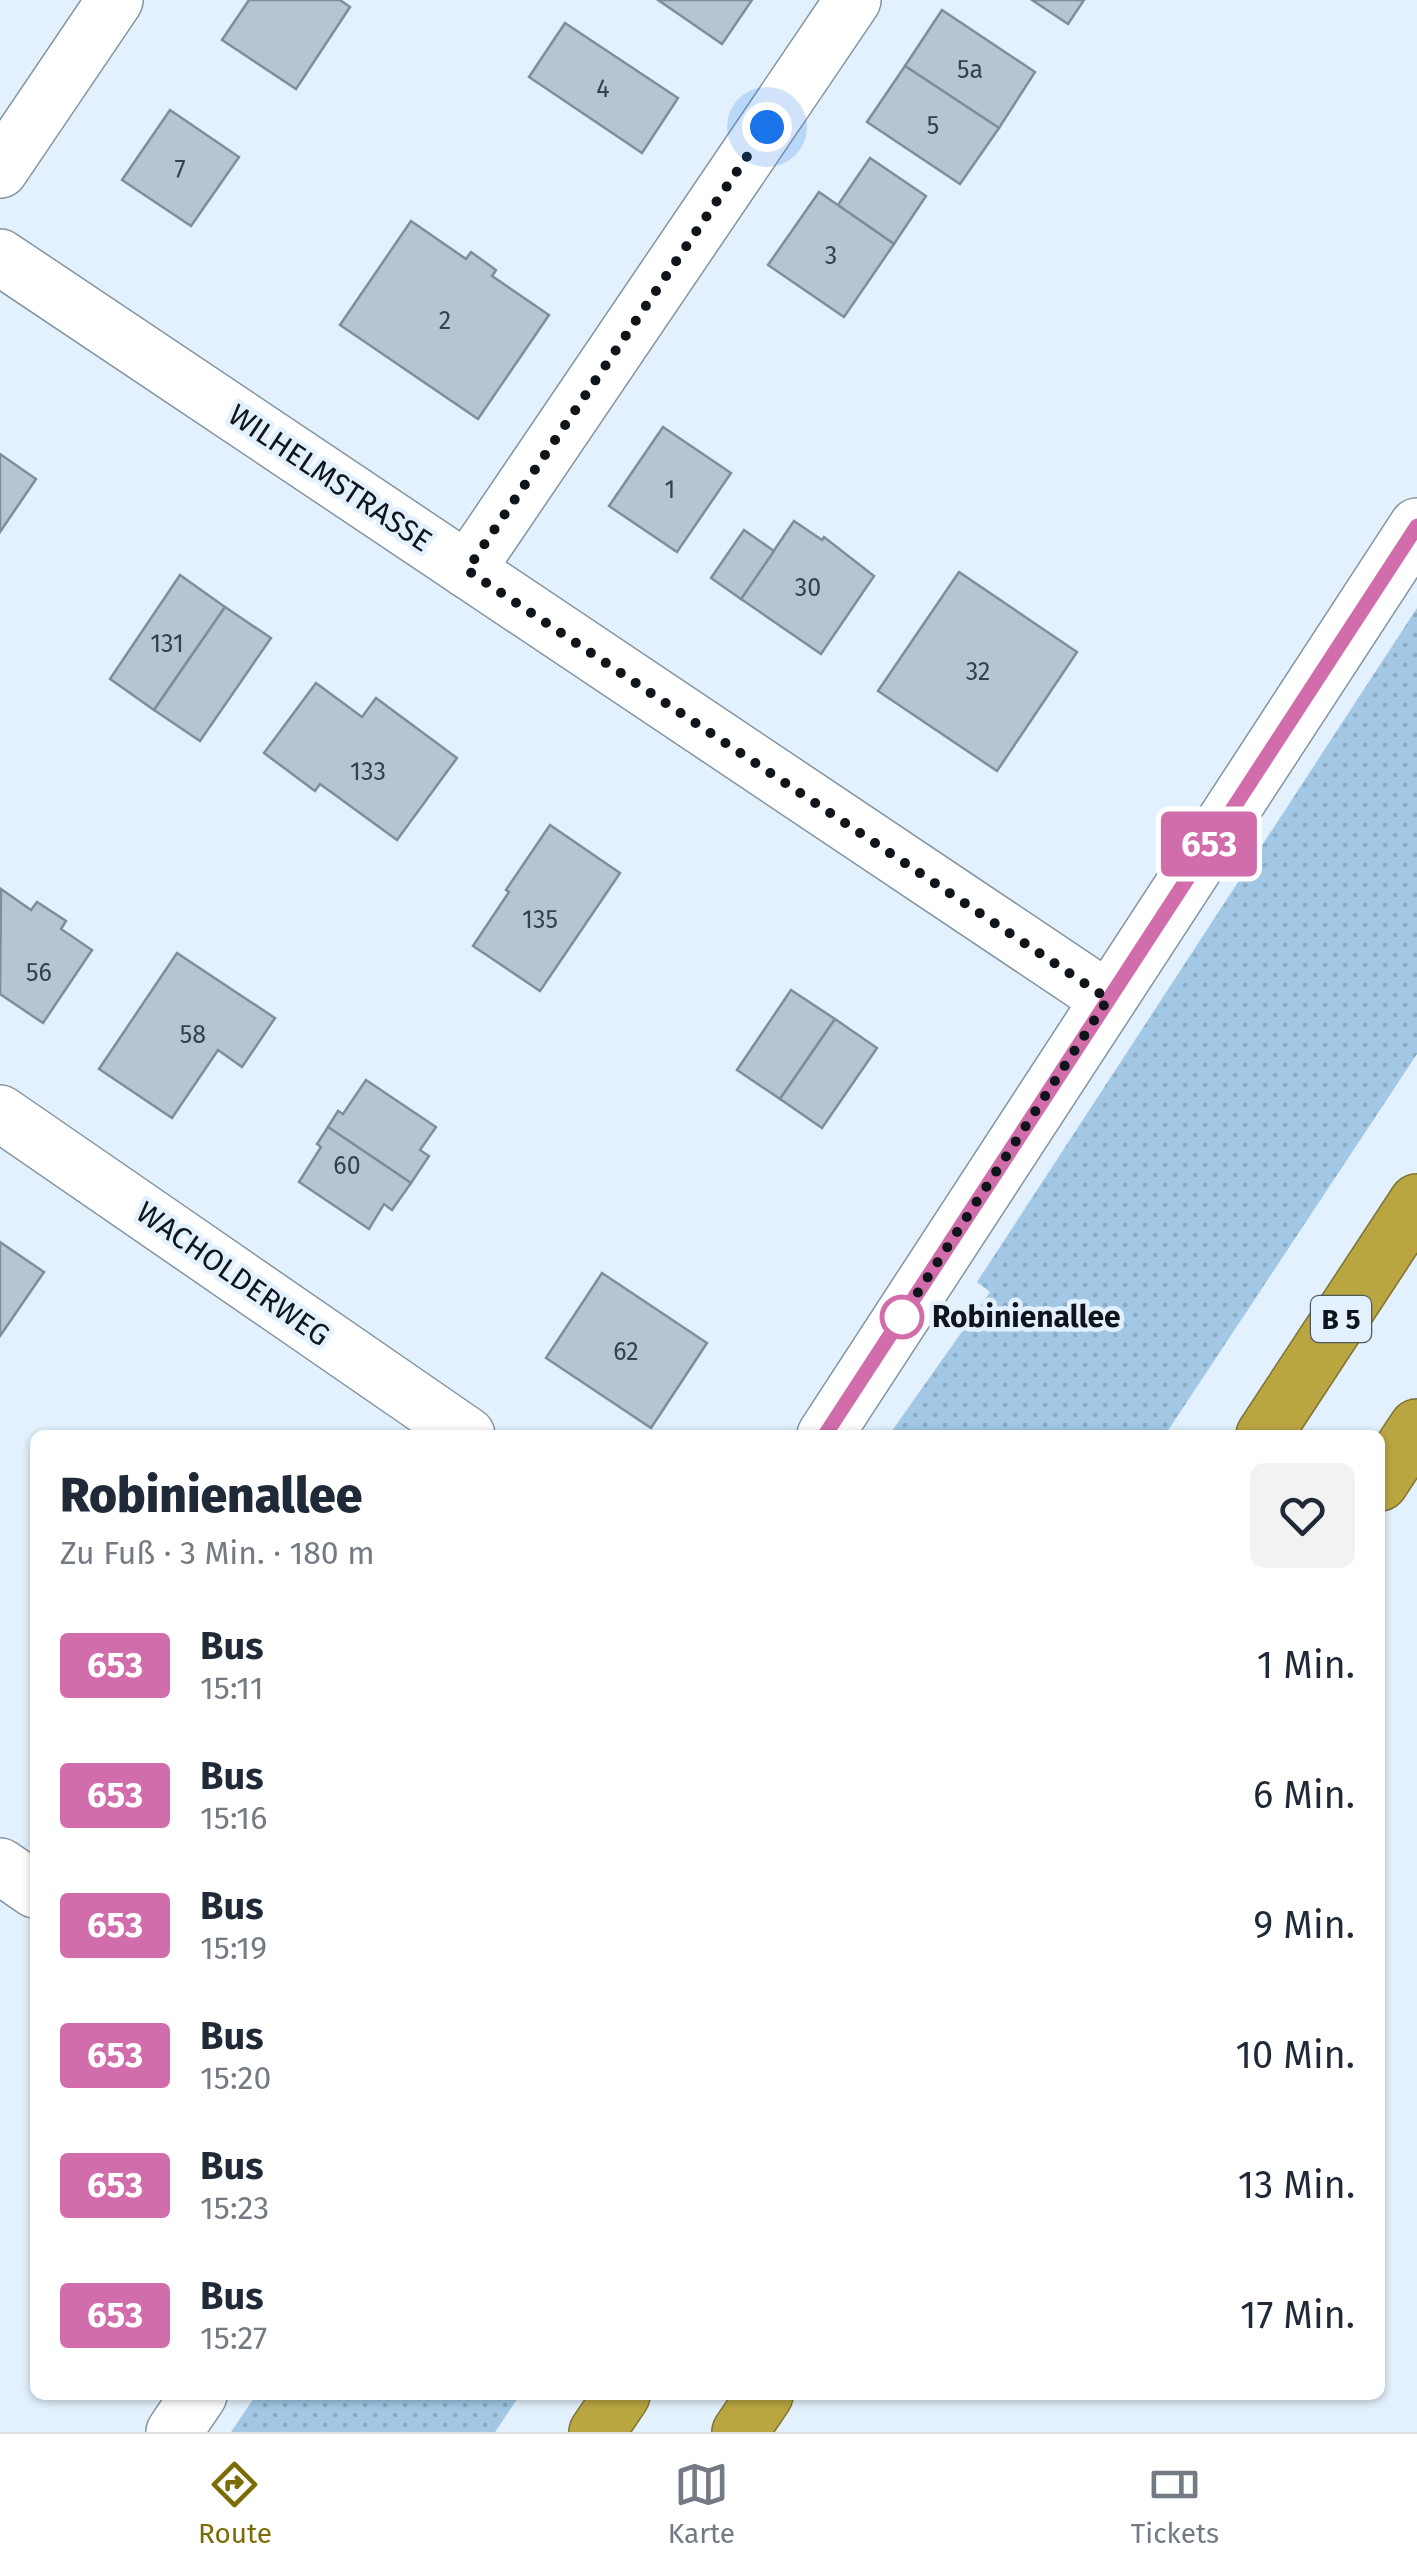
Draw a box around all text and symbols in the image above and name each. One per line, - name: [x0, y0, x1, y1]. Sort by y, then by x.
- house number: 5a: [957, 55, 983, 85]
- house number: 4: [596, 74, 610, 104]
- your location: [742, 102, 792, 152]
- house number: 5: [927, 111, 939, 141]
- house number: 7: [174, 154, 186, 184]
- house number: 3: [825, 241, 837, 271]
- house number: 2: [439, 306, 451, 336]
- street label: WILHELMSTRASSE: [221, 397, 439, 559]
- house number: 1: [665, 475, 675, 505]
- house number: 30: [795, 573, 821, 603]
- house number: 131: [150, 629, 184, 659]
- house number: 32: [966, 657, 990, 687]
- house number: 133: [350, 757, 386, 787]
- line badge: 653: [1152, 812, 1266, 876]
- text: 653: [1181, 823, 1237, 865]
- house number: 135: [522, 905, 558, 935]
- house number: 56: [26, 958, 52, 988]
- house number: 58: [180, 1020, 206, 1050]
- house number: 60: [333, 1151, 361, 1181]
- street label: WACHOLDERWEG: [129, 1194, 337, 1354]
- marker: Robinienallee: [881, 1296, 923, 1338]
- road number: B 5: [1311, 1296, 1371, 1342]
- place label: Robinienallee: [932, 1299, 1121, 1335]
- house number: 62: [613, 1337, 639, 1367]
- button: heart: [1250, 1463, 1355, 1568]
- text: Robinienallee: [60, 1467, 362, 1525]
- text: Zu Fuß · 3 Min. · 180 m: [60, 1534, 375, 1572]
- text: Bus: [200, 1623, 264, 1669]
- text: 1 Min.: [1257, 1642, 1355, 1688]
- text: 653: [87, 1644, 143, 1686]
- text: 15:11: [200, 1669, 264, 1707]
- text: Bus: [200, 1753, 264, 1799]
- text: 6 Min.: [1253, 1772, 1355, 1818]
- text: 653: [87, 1774, 143, 1816]
- text: 15:16: [200, 1799, 267, 1837]
- text: Bus: [200, 1883, 264, 1929]
- text: 9 Min.: [1253, 1902, 1355, 1948]
- text: 653: [87, 1904, 143, 1946]
- text: 15:19: [200, 1929, 267, 1967]
- text: Bus: [200, 2013, 264, 2059]
- text: 10 Min.: [1236, 2032, 1355, 2078]
- text: 653: [87, 2034, 143, 2076]
- text: 15:20: [200, 2059, 271, 2097]
- text: Bus: [200, 2143, 264, 2189]
- text: 13 Min.: [1238, 2162, 1355, 2208]
- text: 653: [87, 2164, 143, 2206]
- text: 15:23: [200, 2189, 269, 2227]
- text: Bus: [200, 2273, 264, 2319]
- text: 17 Min.: [1240, 2292, 1355, 2338]
- text: 653: [87, 2294, 143, 2336]
- text: 15:27: [200, 2319, 267, 2357]
- tab: Route: [198, 2457, 272, 2550]
- tab: Karte: [668, 2457, 735, 2550]
- tab: Tickets: [1131, 2457, 1219, 2550]

